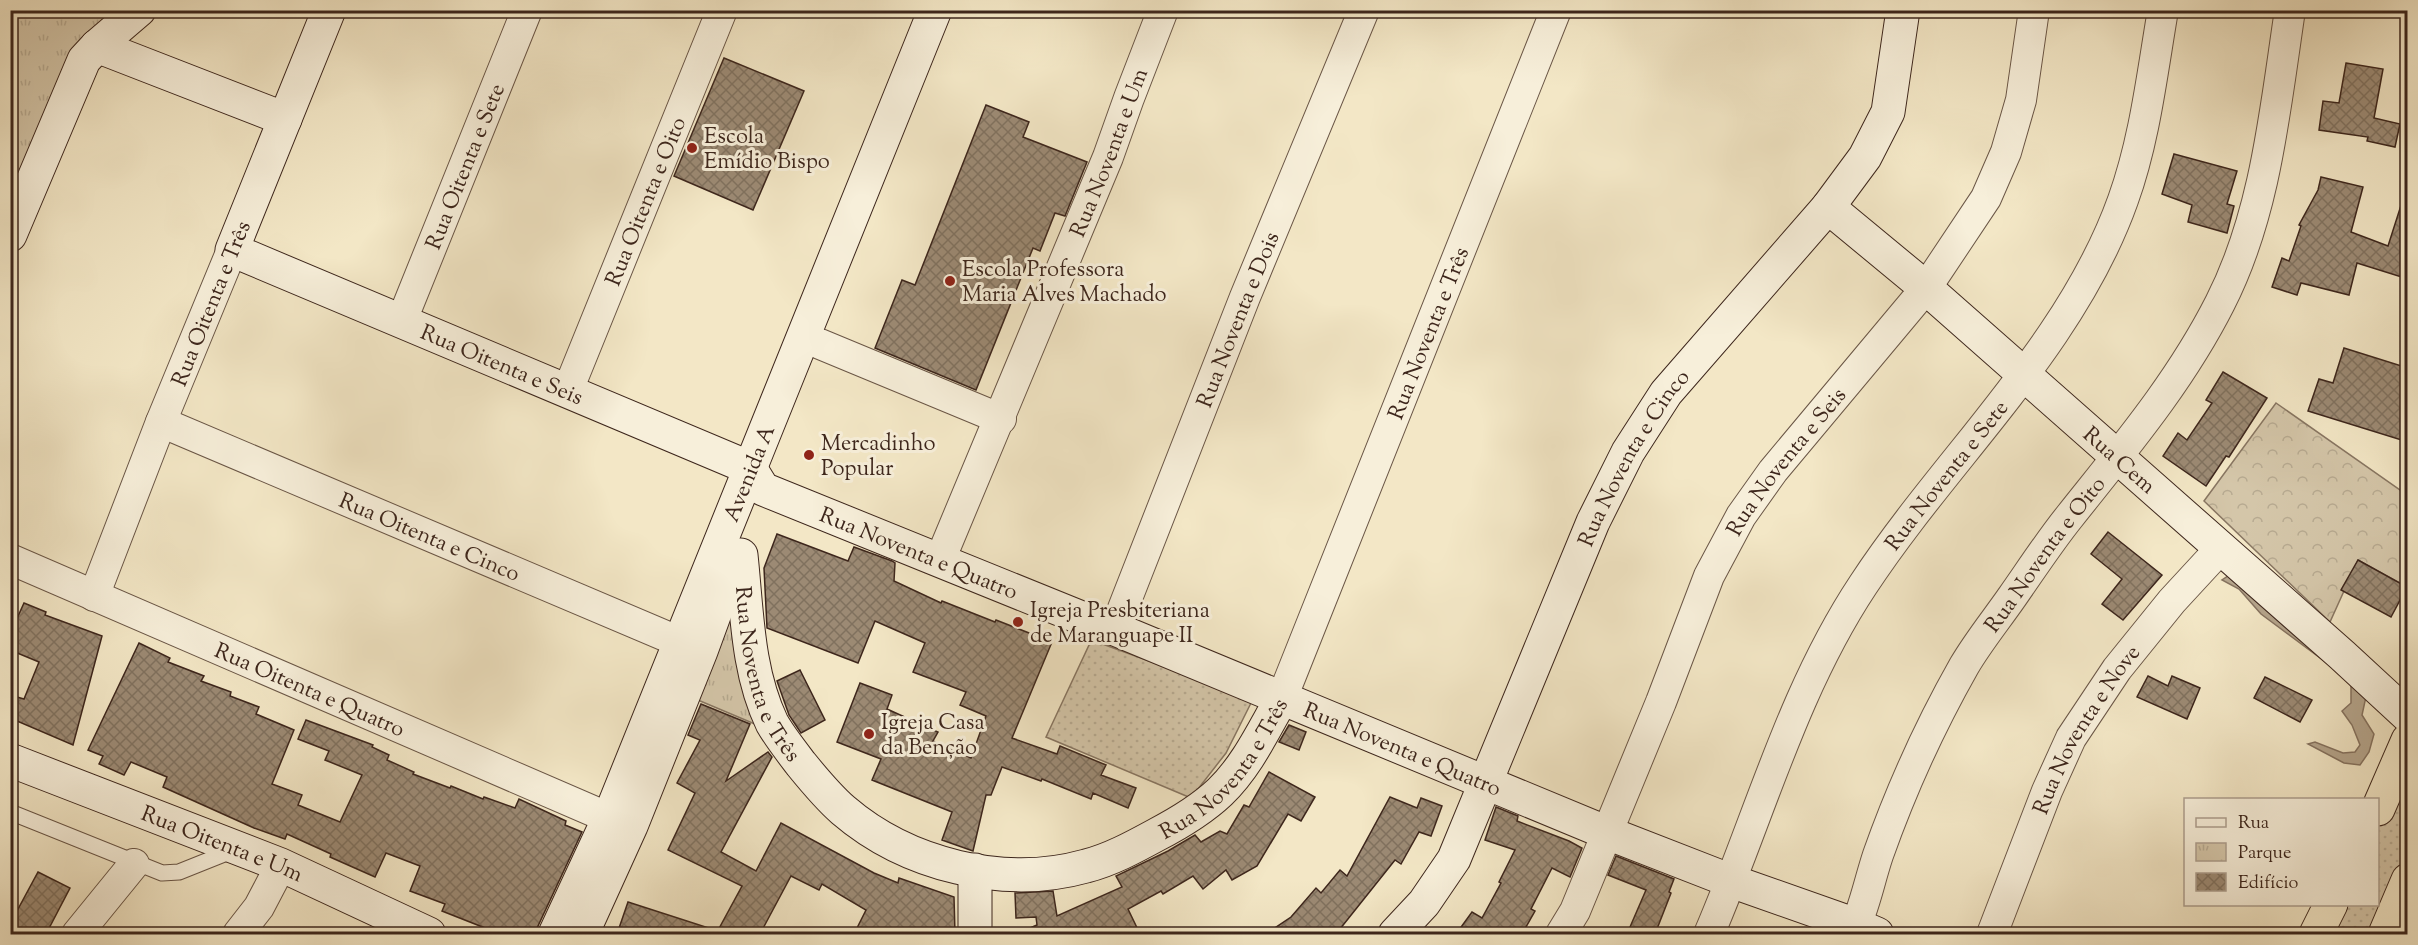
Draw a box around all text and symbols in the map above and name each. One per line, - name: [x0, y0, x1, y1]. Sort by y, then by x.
- street label: Rua Noventa e Um: [1063, 64, 1158, 243]
- street label: Rua Oitenta e Sete: [419, 79, 515, 255]
- street label: Rua Oitenta e Oito: [599, 113, 696, 292]
- place label: Escola Emídio Bispo: [704, 122, 830, 179]
- marker: Escola Emídio Bispo: [685, 141, 699, 155]
- street label: Rua Oitenta e Três: [165, 216, 261, 392]
- street label: Rua Noventa e Dois: [1190, 227, 1289, 413]
- street label: Rua Noventa e Três: [1381, 243, 1479, 425]
- place label: Escola Professora Maria Alves Machado: [962, 255, 1167, 312]
- marker: Escola Professora Maria Alves Machado: [943, 274, 957, 288]
- street label: Rua Oitenta e Seis: [415, 318, 587, 415]
- street label: Rua Noventa e Cinco: [1572, 363, 1699, 552]
- street label: Rua Noventa e Seis: [1720, 382, 1855, 543]
- street label: Rua Noventa e Sete: [1879, 395, 2017, 558]
- street label: Rua Cem: [2074, 420, 2162, 503]
- street label: Avenida A: [717, 421, 785, 527]
- place label: Mercadinho Popular: [821, 429, 936, 486]
- marker: Mercadinho Popular: [802, 448, 816, 462]
- street label: Rua Noventa e Oito: [1978, 471, 2115, 640]
- street label: Rua Oitenta e Cinco: [333, 486, 524, 591]
- street label: Rua Noventa e Quatro: [814, 500, 1022, 610]
- street label: Rua Noventa e Três: [725, 585, 807, 770]
- place label: Igreja Presbiteriana de Maranguape II: [1030, 596, 1210, 653]
- marker: Igreja Presbiteriana de Maranguape II: [1011, 615, 1025, 629]
- street label: Rua Oitenta e Quatro: [209, 636, 409, 747]
- street label: Rua Noventa e Nove: [2026, 639, 2149, 820]
- street label: Rua Noventa e Três: [1154, 693, 1298, 849]
- street label: Rua Noventa e Quatro: [1298, 696, 1506, 806]
- place label: Igreja Casa da Benção: [881, 708, 985, 765]
- marker: Igreja Casa da Benção: [862, 727, 876, 741]
- legend: [2184, 798, 2379, 906]
- street label: Rua Oitenta e Um: [136, 799, 308, 892]
- text: Rua: [2238, 811, 2269, 837]
- text: Parque: [2238, 841, 2291, 867]
- text: Edifício: [2238, 871, 2299, 897]

